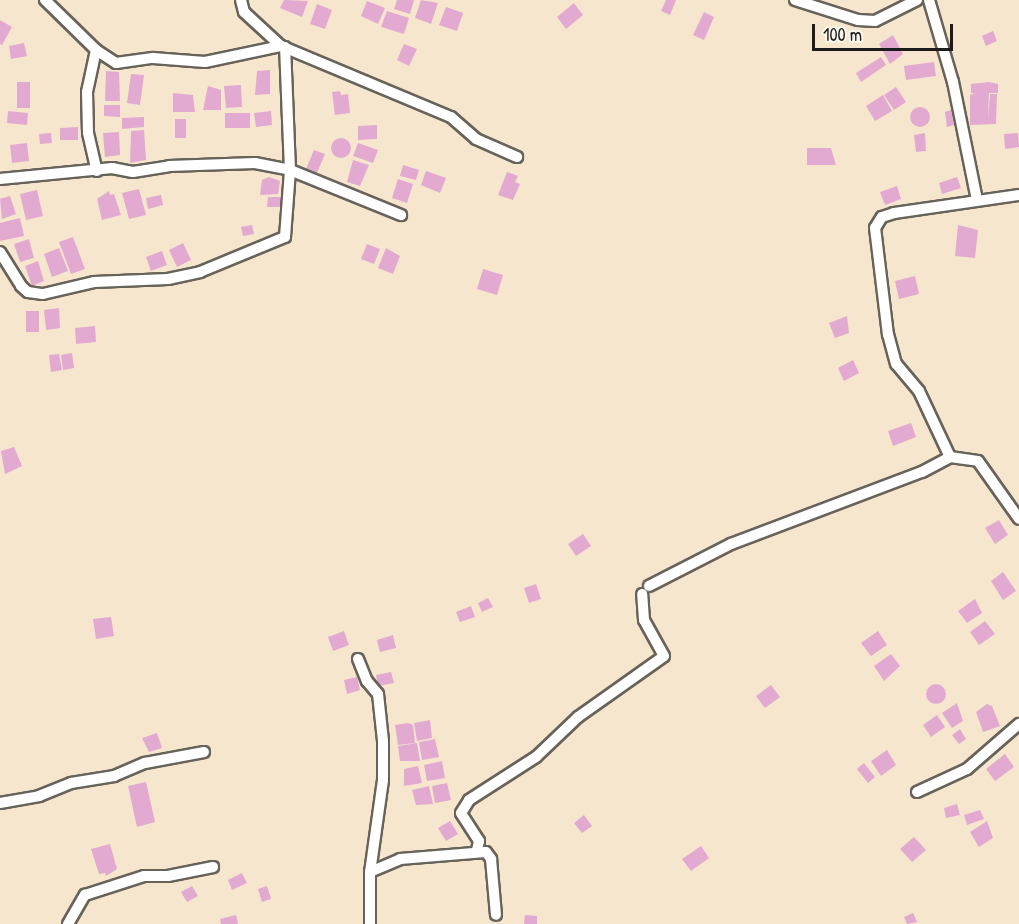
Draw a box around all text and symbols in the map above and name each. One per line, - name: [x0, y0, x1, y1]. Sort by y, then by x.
- scale bar: [815, 12, 956, 50]
- text: 100 m: [823, 22, 862, 47]

